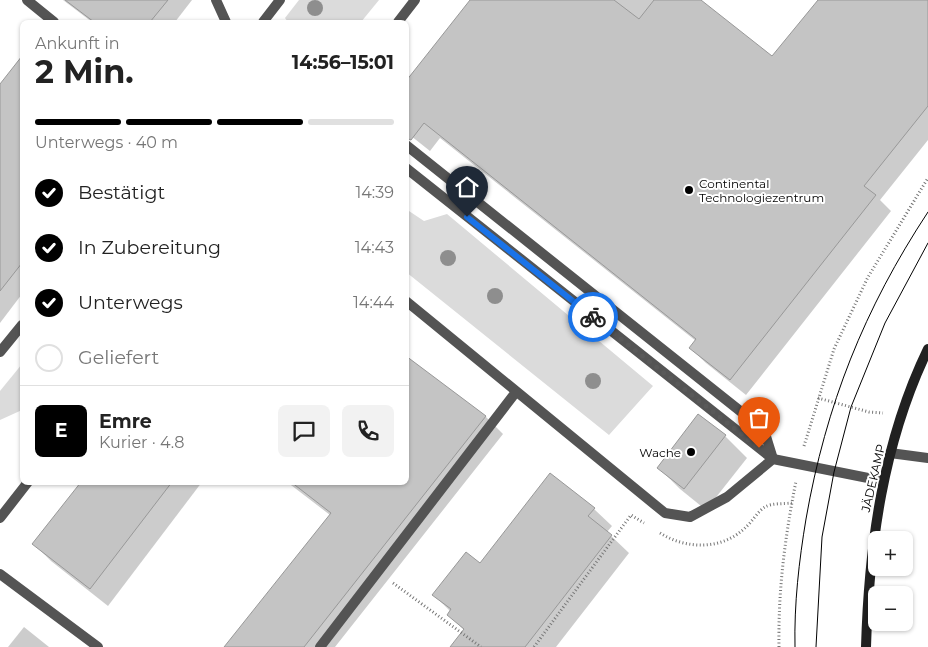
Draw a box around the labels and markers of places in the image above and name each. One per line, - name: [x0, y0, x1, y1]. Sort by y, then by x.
- pin: [446, 166, 488, 217]
- place label: Continental Technologiezentrum: [699, 176, 824, 205]
- marker: Continental Technologiezentrum: [683, 184, 695, 196]
- pin: [738, 397, 780, 448]
- place label: Wache: [639, 445, 681, 460]
- marker: Wache: [685, 446, 697, 458]

